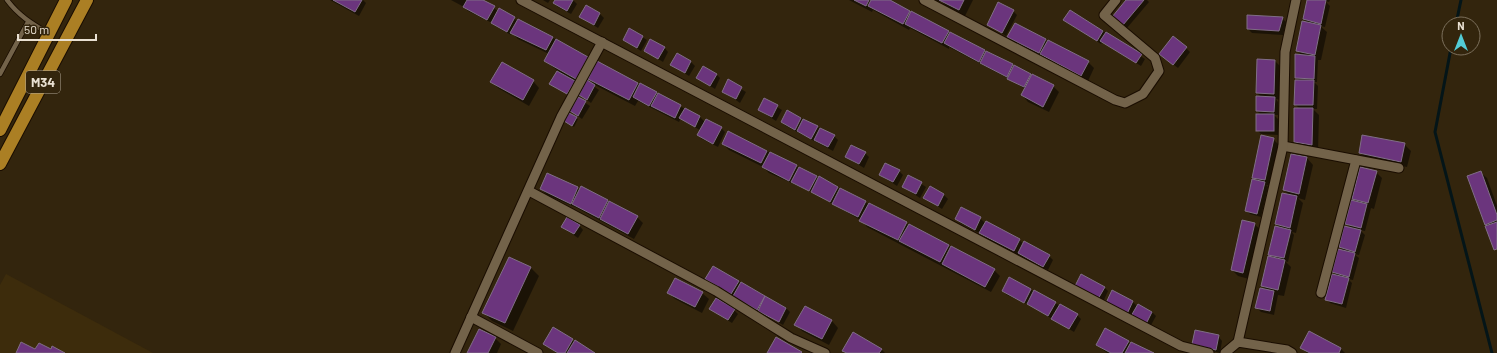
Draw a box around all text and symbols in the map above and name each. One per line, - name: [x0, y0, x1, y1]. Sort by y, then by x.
- scale bar: [18, 16, 96, 42]
- north arrow: [1441, 16, 1481, 56]
- text: N: [1457, 19, 1465, 32]
- text: 50 m: [24, 22, 49, 36]
- road number: M34: [26, 71, 60, 93]

